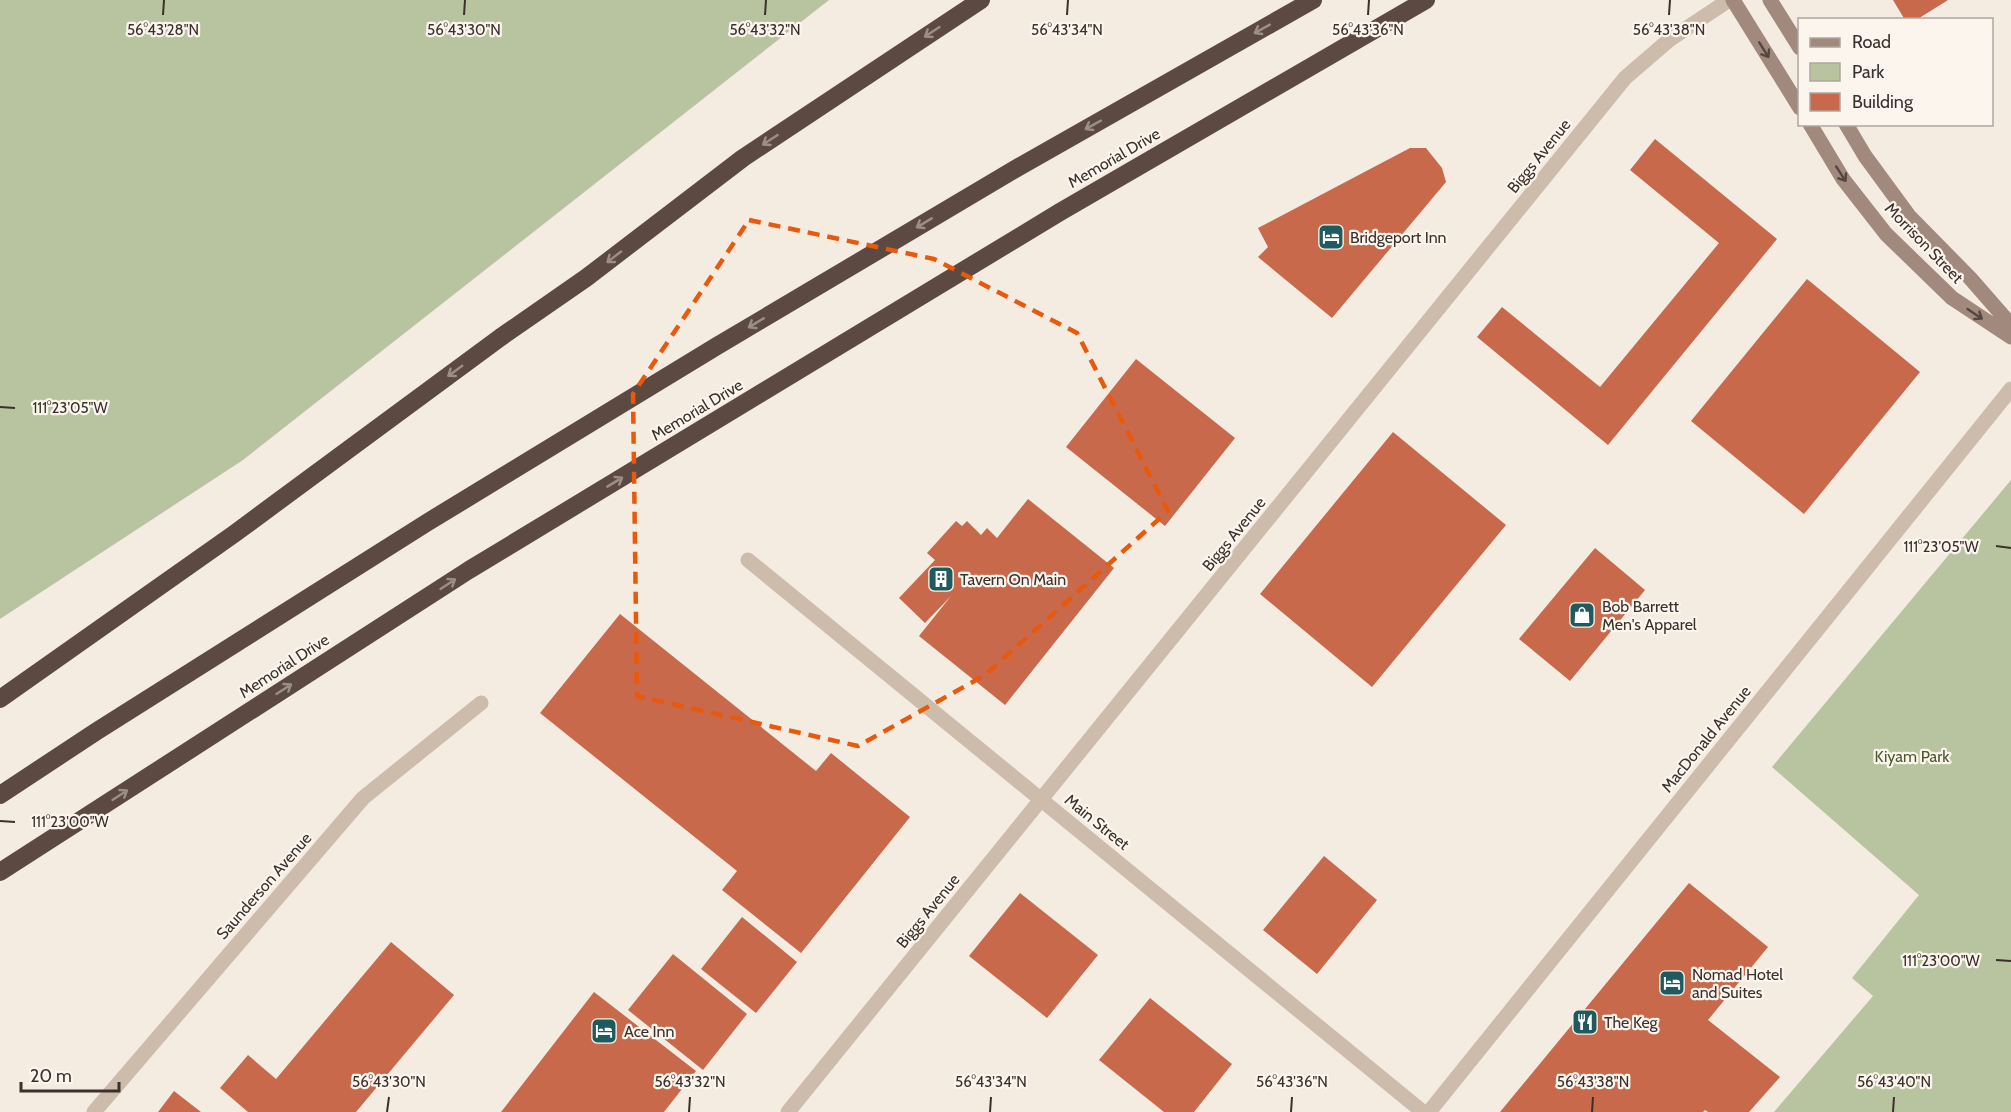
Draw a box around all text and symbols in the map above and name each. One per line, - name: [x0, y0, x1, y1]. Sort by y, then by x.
- legend: [1798, 18, 1993, 126]
- text: 56°43'28"N: [127, 21, 199, 39]
- text: 56°43'30"N: [427, 21, 501, 39]
- text: 56°43'32"N: [729, 21, 801, 39]
- text: 56°43'34"N: [1031, 21, 1103, 39]
- text: 56°43'36"N: [1332, 21, 1404, 39]
- text: 56°43'38"N: [1633, 21, 1705, 39]
- one-way arrow: [1254, 23, 1271, 35]
- one-way arrow: [924, 26, 941, 38]
- text: Road: [1852, 31, 1891, 53]
- one-way arrow: [1758, 41, 1770, 58]
- text: Park: [1852, 61, 1885, 83]
- text: Building: [1852, 91, 1914, 113]
- street label: Biggs Avenue: [1503, 115, 1575, 197]
- one-way arrow: [1084, 120, 1102, 131]
- street label: Memorial Drive: [1065, 124, 1163, 192]
- one-way arrow: [762, 134, 778, 146]
- one-way arrow: [1835, 165, 1847, 182]
- street label: Morrison Street: [1881, 199, 1967, 288]
- one-way arrow: [916, 217, 933, 229]
- hotel icon: Bridgeport Inn: [1316, 222, 1346, 252]
- place label: Bridgeport Inn: [1350, 228, 1447, 247]
- one-way arrow: [606, 250, 622, 263]
- one-way arrow: [1967, 307, 1984, 320]
- one-way arrow: [748, 317, 765, 329]
- one-way arrow: [448, 365, 464, 377]
- street label: Memorial Drive: [648, 375, 746, 445]
- text: 111°23'05"W: [32, 399, 108, 417]
- one-way arrow: [606, 476, 623, 488]
- street label: Biggs Avenue: [1198, 493, 1270, 575]
- text: 111°23'05"W: [1903, 538, 1979, 556]
- building icon: Tavern On Main: [926, 564, 956, 594]
- place label: Tavern On Main: [960, 570, 1066, 589]
- one-way arrow: [439, 577, 456, 589]
- place label: Bob Barrett Men's Apparel: [1602, 597, 1697, 634]
- shop icon: Bob Barrett Men's Apparel: [1567, 600, 1597, 630]
- street label: Memorial Drive: [236, 630, 332, 702]
- street label: MacDonald Avenue: [1657, 682, 1755, 796]
- one-way arrow: [275, 683, 292, 695]
- park label: Kiyam Park: [1875, 747, 1950, 766]
- one-way arrow: [111, 788, 128, 800]
- street label: Main Street: [1061, 790, 1134, 854]
- text: 111°23'00"W: [31, 813, 110, 831]
- street label: Saunderson Avenue: [212, 829, 316, 943]
- street label: Biggs Avenue: [892, 870, 964, 952]
- text: 111°23'00"W: [1902, 952, 1981, 970]
- place label: Nomad Hotel and Suites: [1692, 965, 1783, 1002]
- hotel icon: Nomad Hotel and Suites: [1657, 968, 1687, 998]
- restaurant icon: The Keg: [1570, 1007, 1600, 1037]
- place label: The Keg: [1604, 1013, 1659, 1032]
- hotel icon: Ace Inn: [589, 1016, 619, 1046]
- place label: Ace Inn: [624, 1022, 675, 1041]
- scale bar: [21, 1055, 118, 1093]
- text: 20 m: [30, 1065, 72, 1087]
- text: 56°43'30"N: [352, 1073, 426, 1091]
- text: 56°43'32"N: [654, 1073, 726, 1091]
- text: 56°43'34"N: [955, 1073, 1027, 1091]
- text: 56°43'36"N: [1256, 1073, 1328, 1091]
- text: 56°43'38"N: [1557, 1073, 1629, 1091]
- text: 56°43'40"N: [1857, 1073, 1931, 1091]

